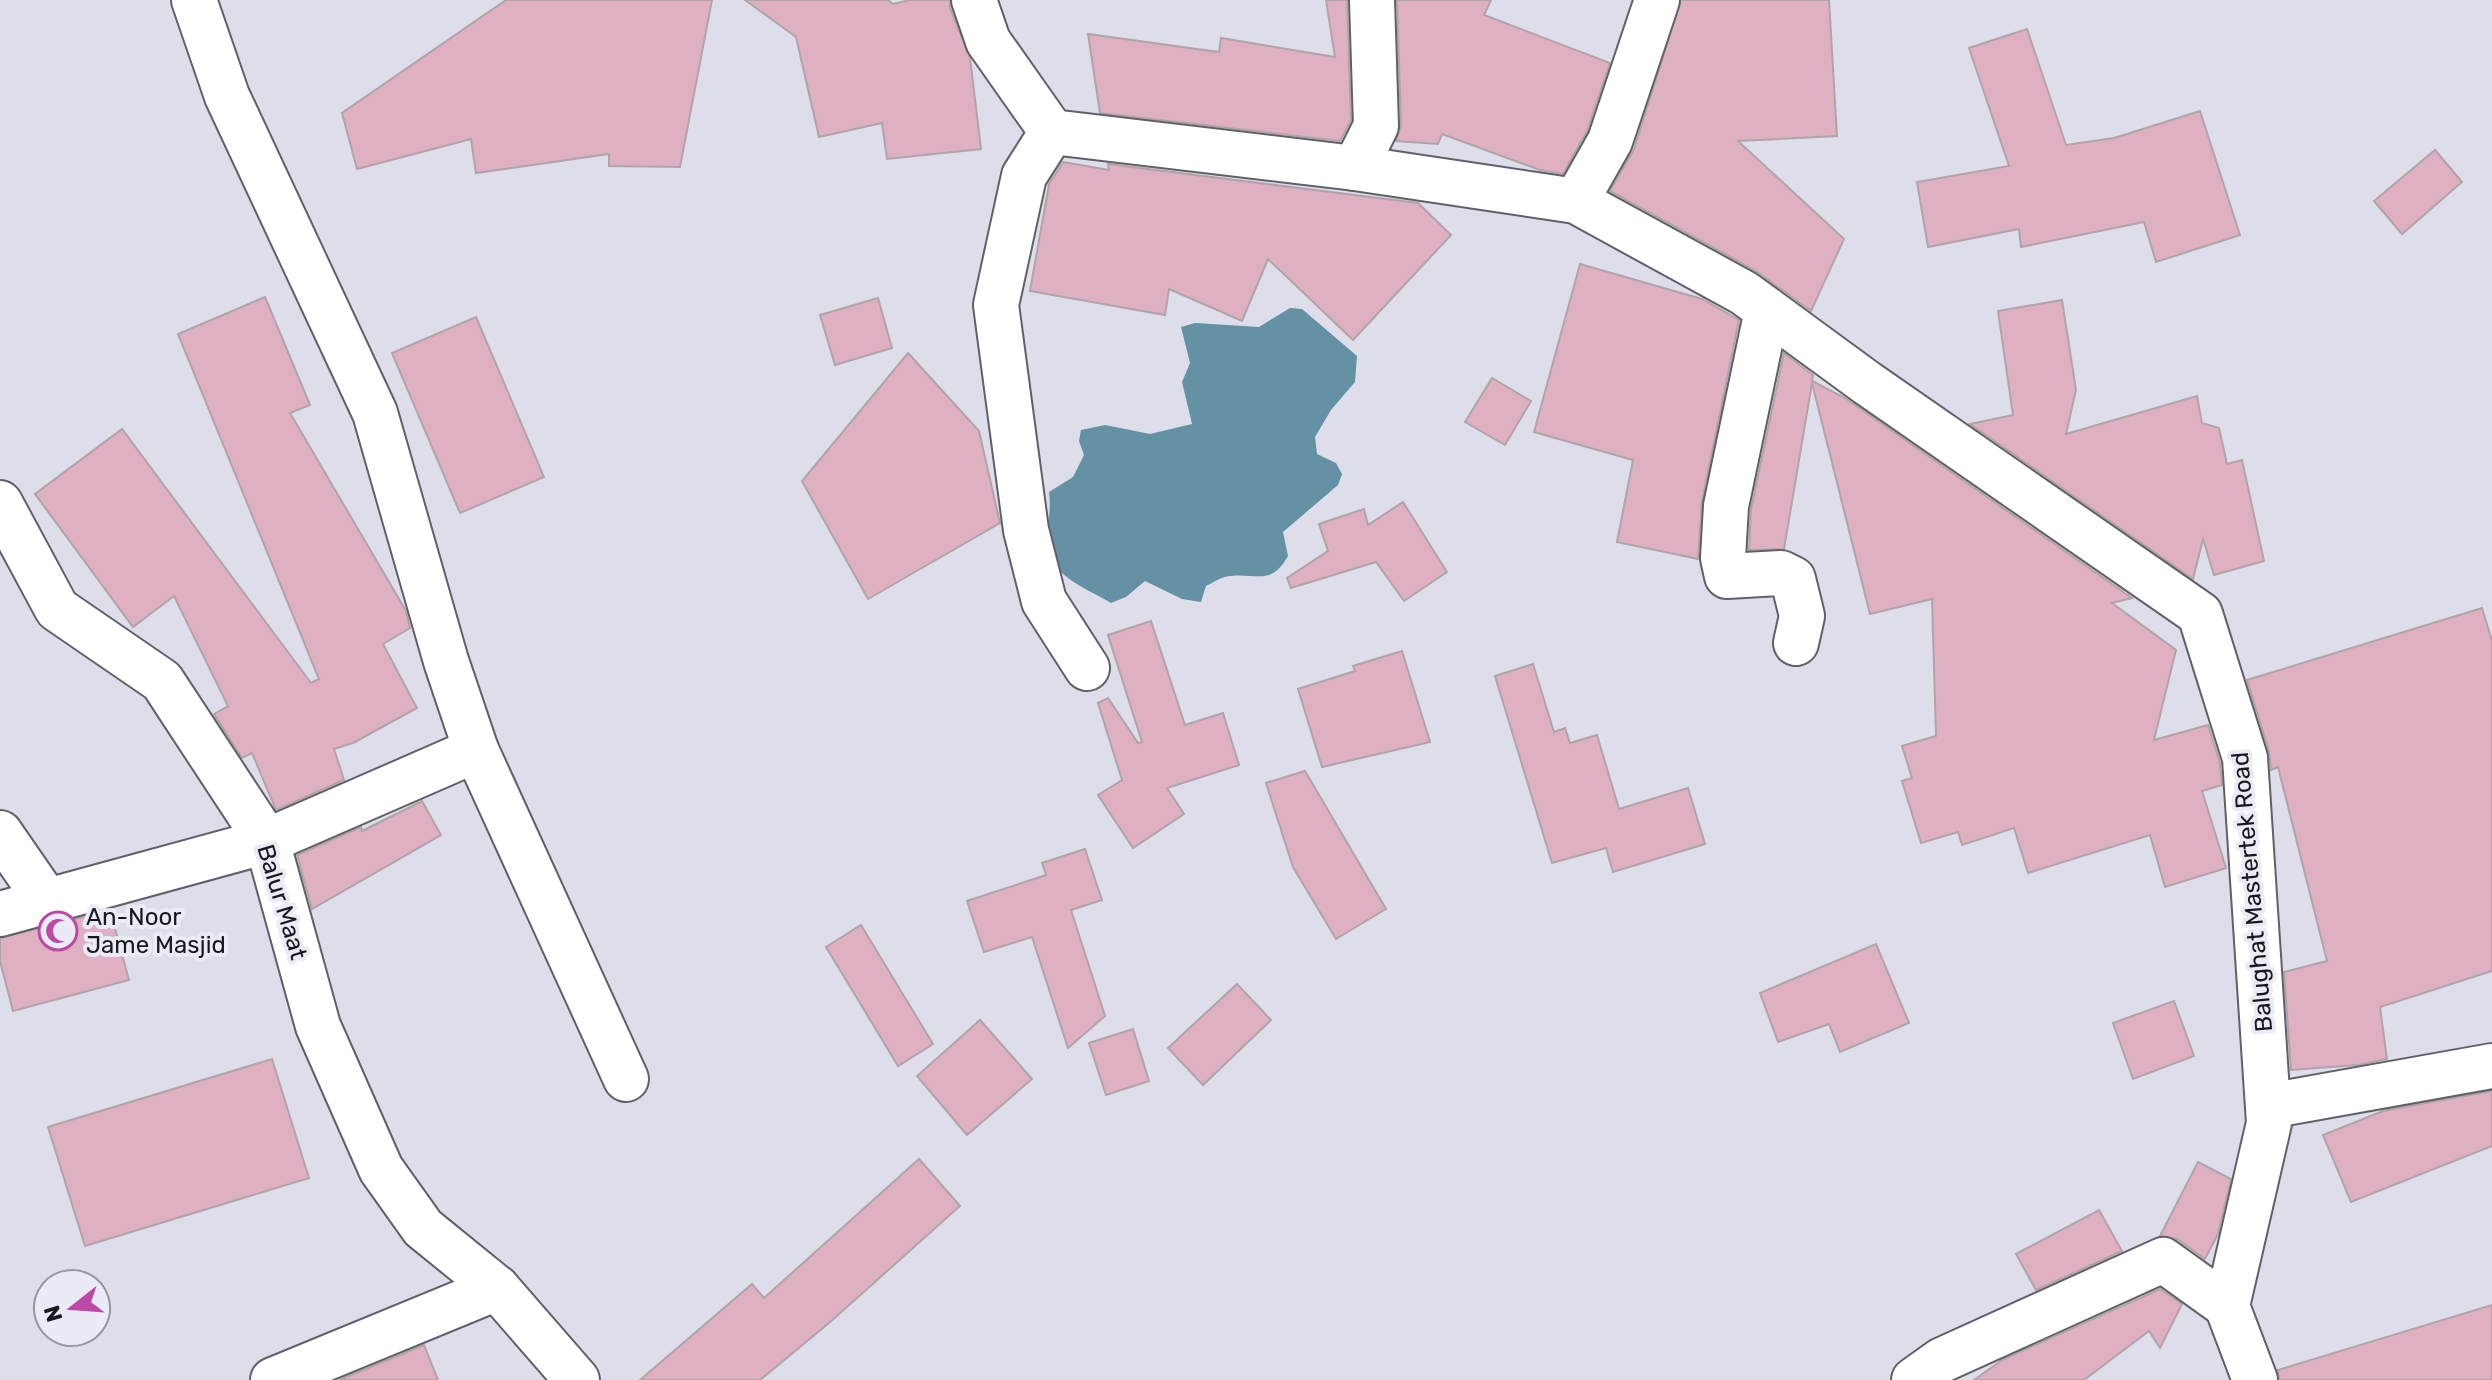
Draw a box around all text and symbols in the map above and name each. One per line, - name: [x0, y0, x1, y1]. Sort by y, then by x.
- street label: Balughat Mastertek Road: [2226, 751, 2278, 1033]
- street label: Balur Maat: [251, 841, 313, 963]
- place label: An-Noor Jame Masjid: [86, 903, 226, 959]
- mosque icon: An-Noor Jame Masjid: [37, 910, 79, 952]
- north arrow: [32, 1268, 112, 1348]
- text: N: [38, 1302, 69, 1325]

